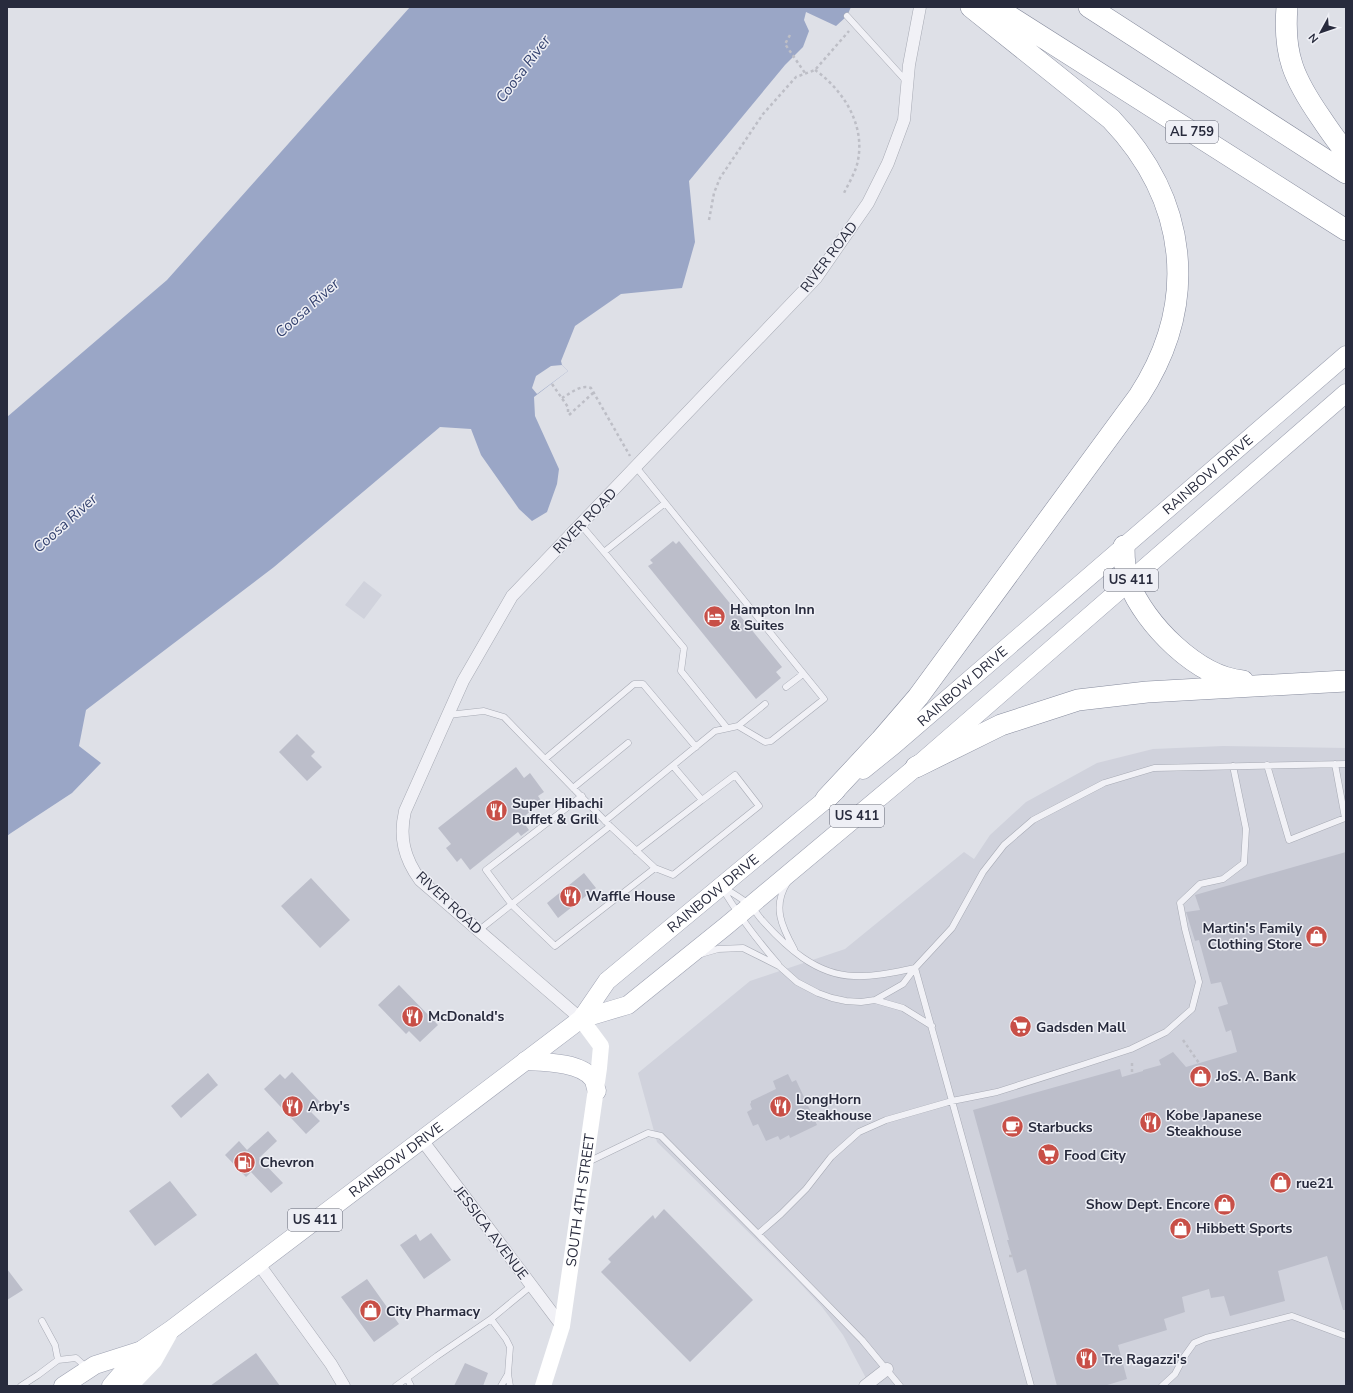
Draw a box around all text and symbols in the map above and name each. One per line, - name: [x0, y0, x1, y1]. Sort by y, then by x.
- north arrow: [1301, 12, 1341, 52]
- text: N: [1305, 30, 1322, 46]
- water label: Coosa River: [491, 31, 555, 107]
- road number: AL 759: [1166, 121, 1218, 143]
- street label: RIVER ROAD: [796, 218, 862, 296]
- water label: Coosa River: [271, 273, 344, 342]
- street label: RAINBOW DRIVE: [1158, 430, 1257, 519]
- street label: RIVER ROAD: [549, 484, 621, 558]
- water label: Coosa River: [29, 488, 102, 557]
- road number: US 411: [1104, 569, 1158, 591]
- place label: Hampton Inn & Suites: [730, 600, 815, 635]
- hotel icon: Hampton Inn & Suites: [702, 604, 728, 630]
- street label: RAINBOW DRIVE: [913, 642, 1011, 730]
- place label: Super Hibachi Buffet & Grill: [512, 794, 603, 829]
- restaurant icon: Super Hibachi Buffet & Grill: [483, 798, 509, 824]
- road number: US 411: [830, 805, 884, 827]
- street label: RAINBOW DRIVE: [663, 850, 763, 937]
- street label: RIVER ROAD: [412, 867, 486, 939]
- restaurant icon: Waffle House: [558, 883, 584, 909]
- place label: Waffle House: [586, 887, 676, 906]
- place label: Martin's Family Clothing Store: [1202, 919, 1303, 954]
- shop icon: Martin's Family Clothing Store: [1304, 923, 1330, 949]
- restaurant icon: McDonald's: [399, 1003, 425, 1029]
- place label: McDonald's: [428, 1007, 505, 1026]
- supermarket icon: Gadsden Mall: [1007, 1014, 1033, 1040]
- place label: Gadsden Mall: [1036, 1018, 1126, 1037]
- shop icon: JoS. A. Bank: [1187, 1063, 1213, 1089]
- place label: JoS. A. Bank: [1215, 1067, 1296, 1086]
- place label: LongHorn Steakhouse: [796, 1090, 872, 1125]
- restaurant icon: Arby's: [280, 1093, 306, 1119]
- restaurant icon: LongHorn Steakhouse: [767, 1094, 793, 1120]
- place label: Arby's: [308, 1097, 350, 1116]
- place label: Kobe Japanese Steakhouse: [1166, 1106, 1262, 1141]
- restaurant icon: Kobe Japanese Steakhouse: [1138, 1110, 1164, 1136]
- cafe icon: Starbucks: [999, 1114, 1025, 1140]
- street label: RAINBOW DRIVE: [345, 1117, 447, 1201]
- place label: Starbucks: [1028, 1118, 1093, 1137]
- street label: SOUTH 4TH STREET: [561, 1132, 599, 1268]
- supermarket icon: Food City: [1036, 1142, 1062, 1168]
- place label: Food City: [1064, 1146, 1126, 1165]
- fuel station icon: Chevron: [232, 1149, 258, 1175]
- place label: Chevron: [260, 1153, 314, 1172]
- shop icon: rue21: [1268, 1170, 1294, 1196]
- place label: rue21: [1296, 1174, 1334, 1193]
- street label: JESSICA AVENUE: [449, 1182, 532, 1284]
- shop icon: Show Dept. Encore: [1212, 1191, 1238, 1217]
- place label: Show Dept. Encore: [1086, 1195, 1210, 1214]
- road number: US 411: [288, 1209, 342, 1231]
- shop icon: Hibbett Sports: [1167, 1215, 1193, 1241]
- place label: Hibbett Sports: [1196, 1219, 1292, 1238]
- shop icon: City Pharmacy: [357, 1298, 383, 1324]
- place label: City Pharmacy: [386, 1302, 481, 1321]
- restaurant icon: Tre Ragazzi's: [1073, 1346, 1099, 1372]
- place label: Tre Ragazzi's: [1102, 1350, 1187, 1369]

